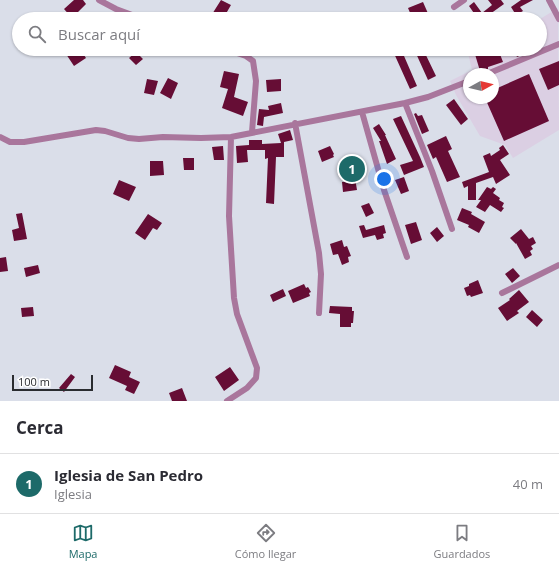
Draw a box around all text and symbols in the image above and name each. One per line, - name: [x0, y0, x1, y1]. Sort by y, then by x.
- search box: [12, 12, 547, 56]
- icon: search: [26, 23, 48, 45]
- text: Buscar aquí: [58, 24, 140, 44]
- north arrow: [463, 68, 499, 104]
- pin: 1: [339, 154, 365, 184]
- your location: [374, 169, 394, 189]
- scale bar: [12, 373, 93, 392]
- text: 100 m: [18, 374, 50, 389]
- text: Cerca: [16, 416, 64, 439]
- text: Iglesia de San Pedro: [54, 465, 203, 485]
- text: 1: [25, 475, 33, 493]
- text: 40 m: [513, 475, 543, 493]
- text: Iglesia: [54, 485, 92, 503]
- tab: Mapa: [69, 522, 97, 561]
- tab: Cómo llegar: [235, 522, 296, 561]
- tab: Guardados: [434, 522, 490, 561]

